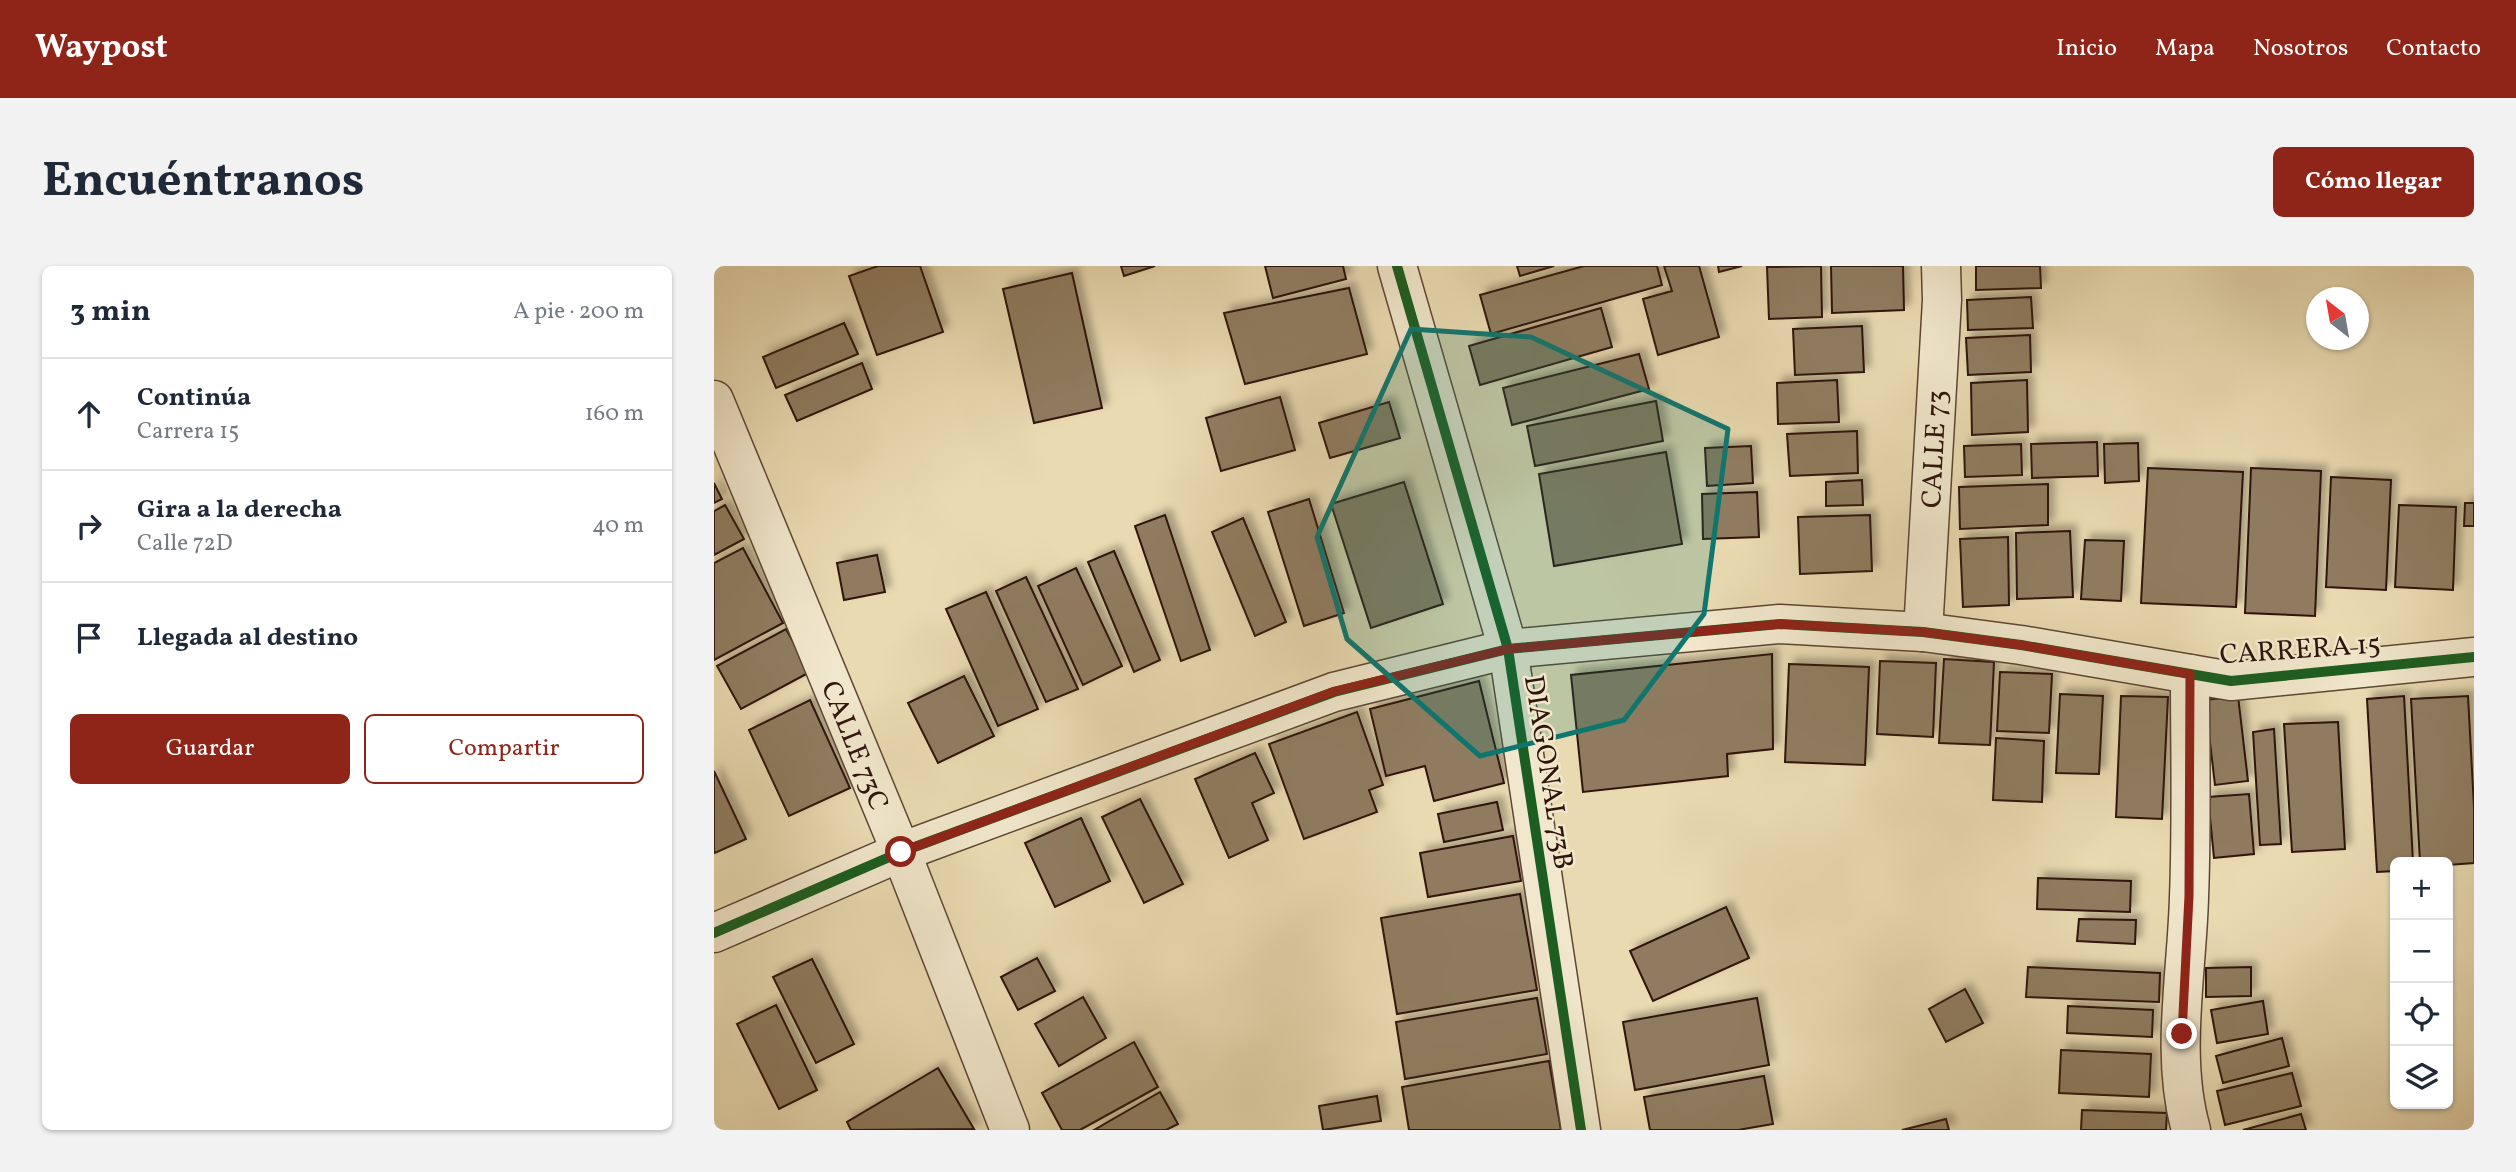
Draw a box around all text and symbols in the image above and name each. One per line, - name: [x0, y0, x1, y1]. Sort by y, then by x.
- text: Waypost: [35, 26, 168, 72]
- text: Inicio: [2056, 32, 2117, 66]
- text: Mapa: [2155, 32, 2215, 66]
- text: Nosotros: [2253, 32, 2348, 66]
- text: Contacto: [2386, 32, 2481, 66]
- button: Cómo llegar: [2273, 147, 2474, 217]
- text: Encuéntranos: [42, 148, 364, 217]
- north arrow: [2306, 287, 2369, 350]
- text: 3 min: [70, 291, 151, 333]
- text: A pie · 200 m: [513, 296, 644, 328]
- text: Continúa: [137, 380, 251, 416]
- street label: CALLE 73: [1913, 389, 1958, 509]
- icon: ahead: [70, 395, 108, 433]
- text: 160 m: [585, 398, 644, 430]
- text: Carrera 15: [137, 416, 239, 448]
- text: Gira a la derecha: [137, 492, 342, 528]
- icon: right: [70, 507, 108, 545]
- text: 40 m: [592, 510, 644, 542]
- text: Calle 72D: [137, 528, 233, 560]
- icon: arrive: [70, 619, 108, 657]
- text: Llegada al destino: [137, 620, 358, 656]
- street label: CARRERA 15: [2218, 625, 2382, 676]
- street label: DIAGONAL 73B: [1513, 672, 1582, 872]
- street label: CALLE 73C: [810, 675, 897, 817]
- button: Guardar: [70, 714, 350, 784]
- button: Compartir: [364, 714, 644, 784]
- route start: [885, 836, 916, 867]
- map controls: [2390, 857, 2453, 1109]
- button: +: [2390, 857, 2453, 920]
- button: −: [2390, 920, 2453, 983]
- button: locate: [2390, 983, 2453, 1046]
- route end: [2166, 1018, 2197, 1049]
- button: layers: [2390, 1046, 2453, 1109]

